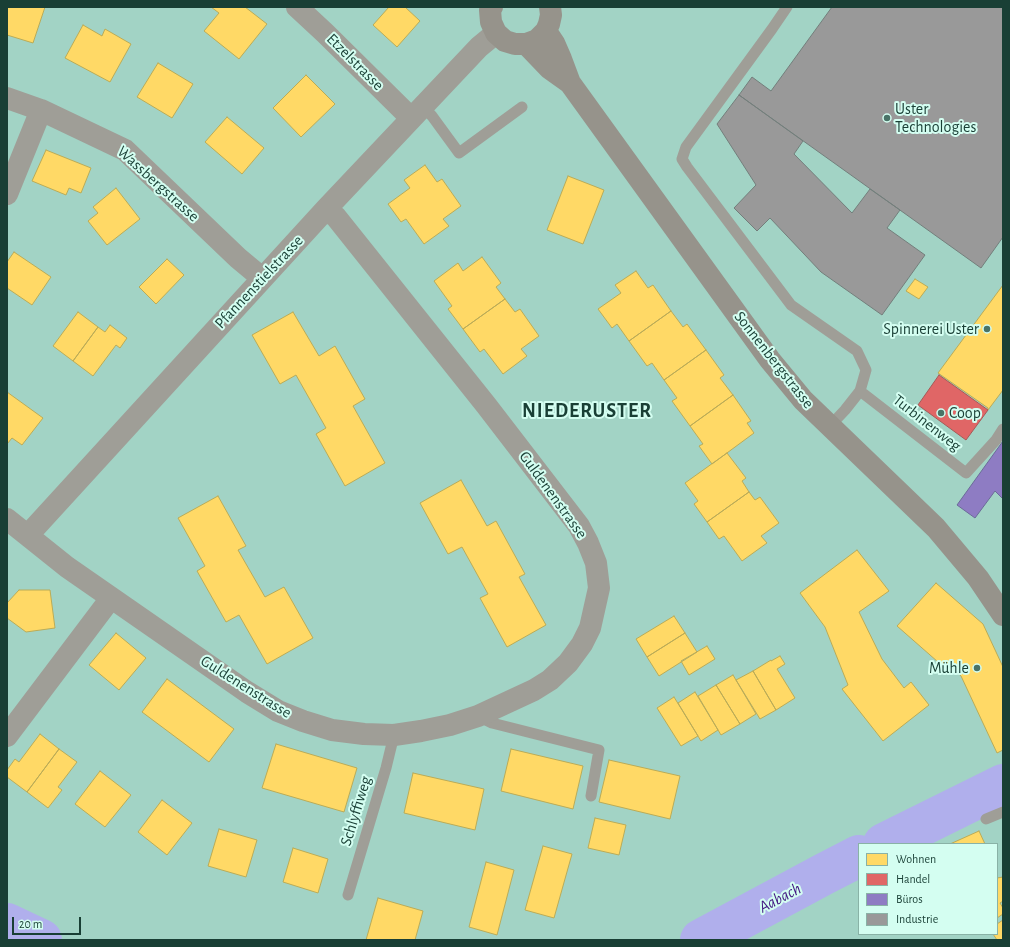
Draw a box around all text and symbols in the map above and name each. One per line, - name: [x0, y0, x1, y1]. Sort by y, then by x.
- street label: Etzelstrasse: [322, 29, 388, 95]
- place label: Uster Technologies: [895, 99, 976, 137]
- marker: Uster Technologies: [882, 113, 892, 123]
- street label: Wassbergstrasse: [113, 142, 203, 226]
- street label: Pfannenstielstrasse: [211, 231, 307, 333]
- street label: Sonnenbergstrasse: [730, 308, 818, 412]
- place label: Spinnerei Uster: [883, 319, 979, 339]
- marker: Spinnerei Uster: [982, 324, 992, 334]
- street label: Turbinenweg: [889, 390, 965, 456]
- district label: NIEDERUSTER: [522, 399, 652, 423]
- place label: Coop: [949, 403, 981, 423]
- marker: Coop: [936, 408, 946, 418]
- street label: Guldenenstrasse: [515, 447, 591, 543]
- street label: Guldenenstrasse: [197, 651, 295, 723]
- place label: Mühle: [929, 658, 969, 678]
- marker: Mühle: [972, 663, 982, 673]
- street label: Schlyffiweg: [336, 774, 376, 848]
- legend: [858, 843, 998, 935]
- text: Wohnen: [896, 853, 936, 865]
- text: Handel: [896, 873, 930, 885]
- water label: Aabach: [755, 878, 805, 918]
- text: Büros: [896, 893, 923, 905]
- scale bar: [14, 909, 83, 935]
- text: Industrie: [896, 913, 938, 925]
- text: 20 m: [19, 918, 42, 930]

